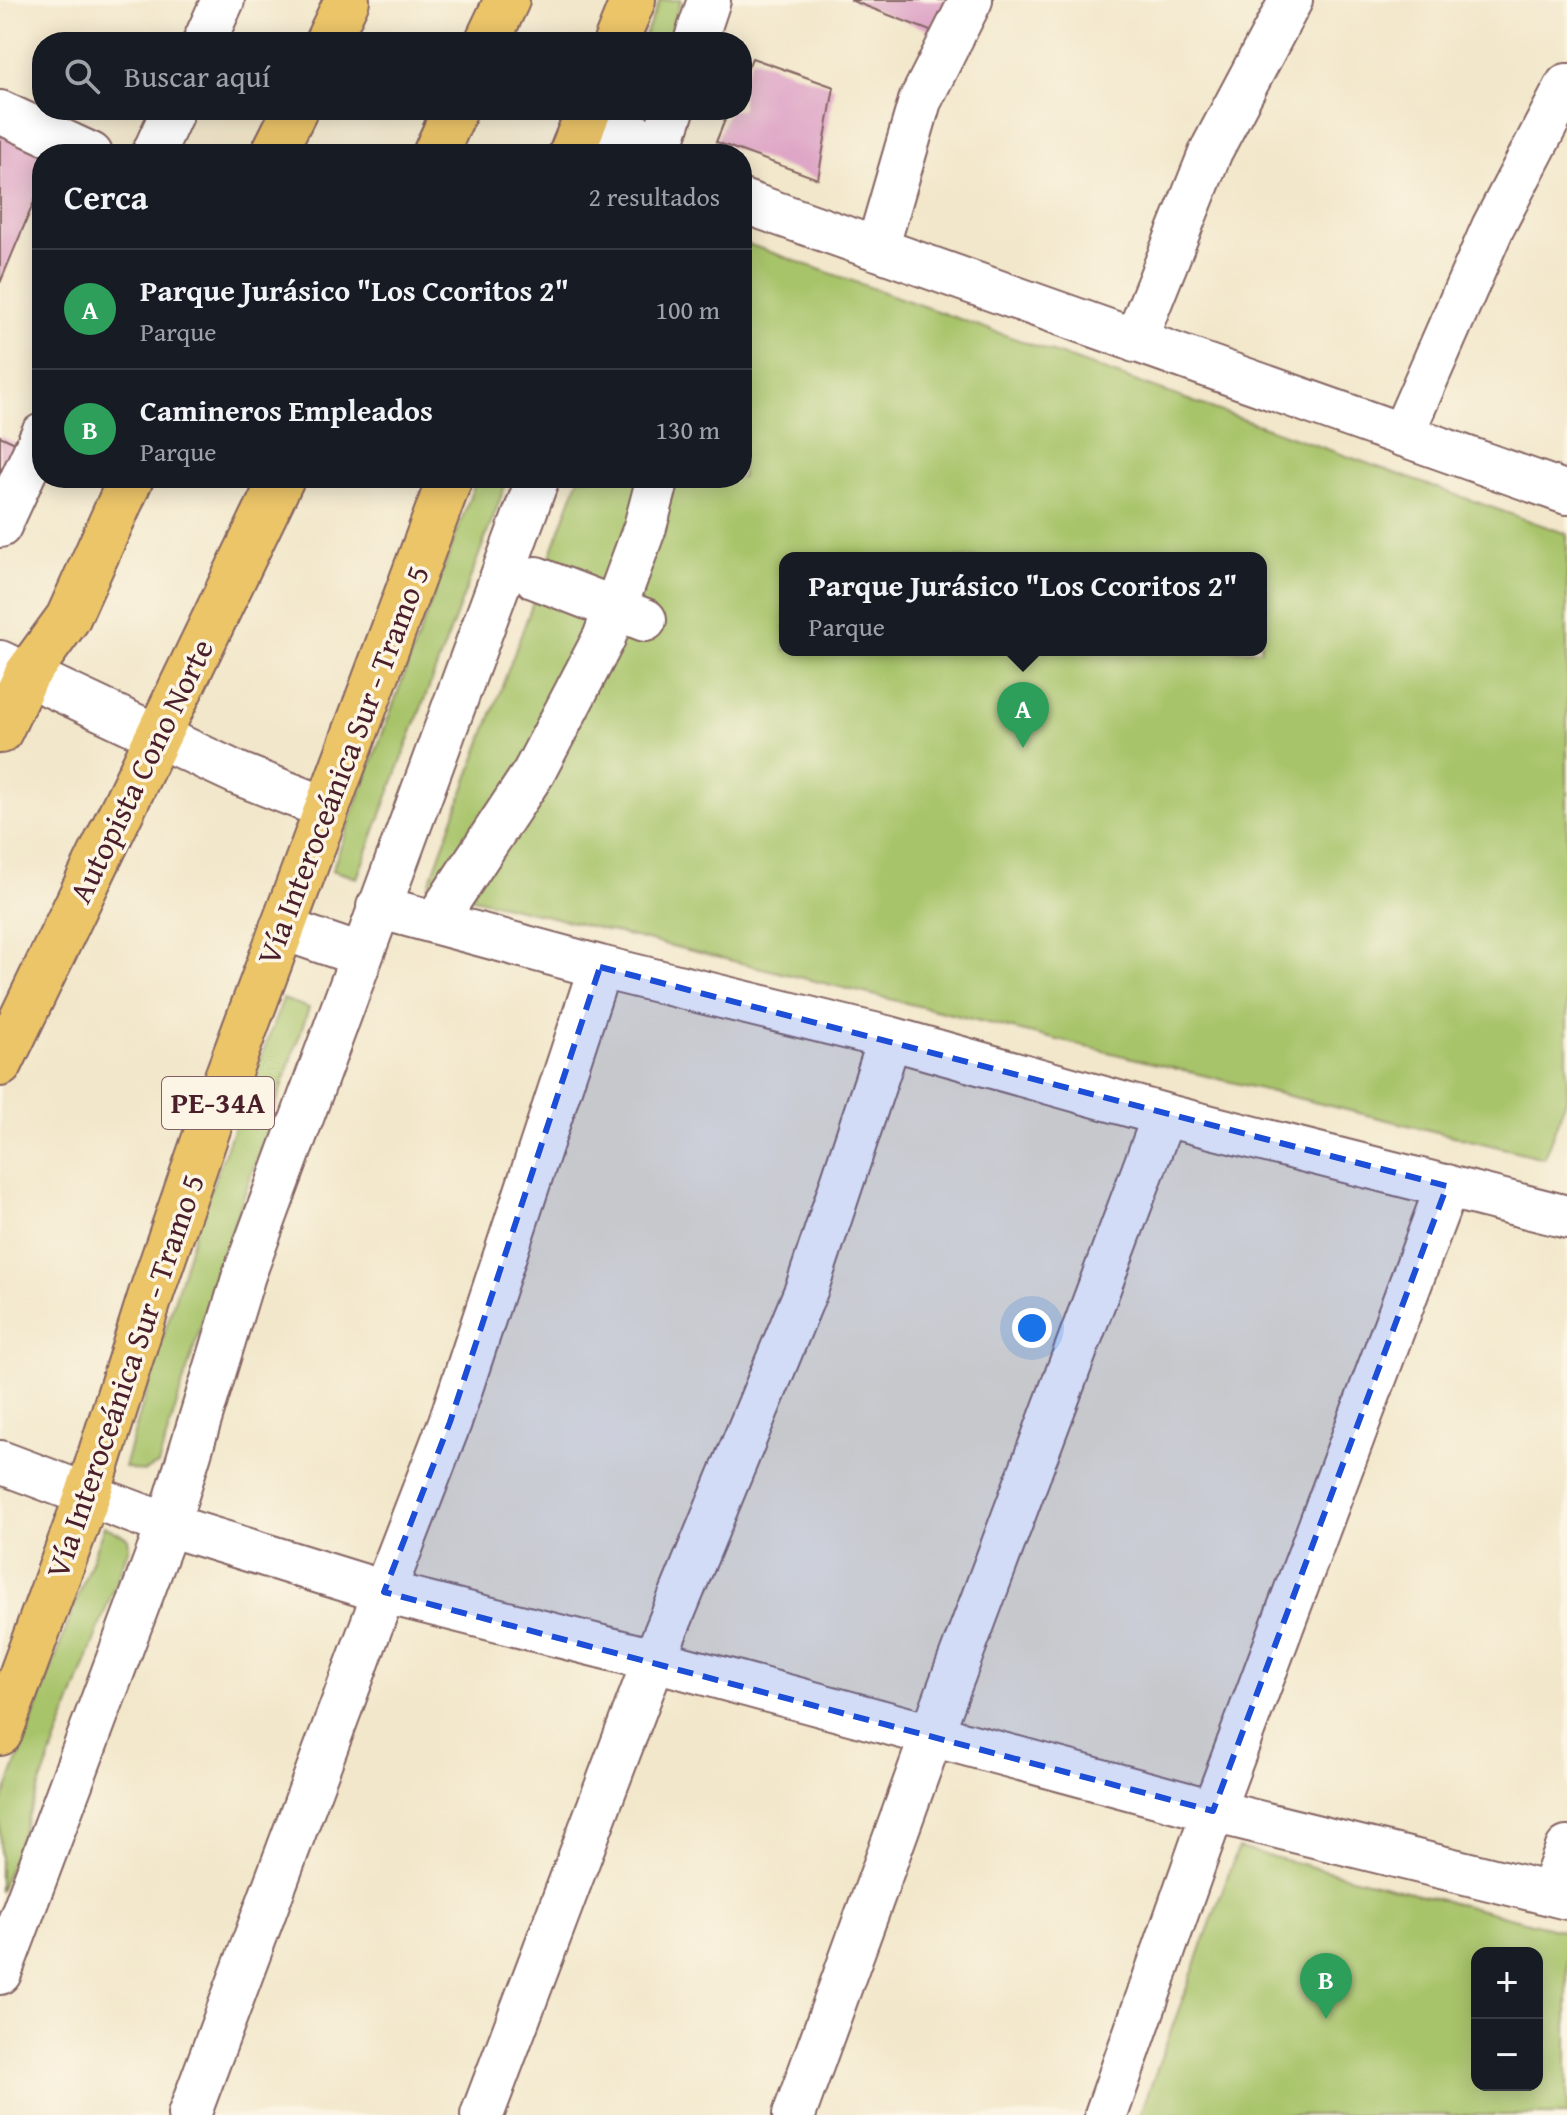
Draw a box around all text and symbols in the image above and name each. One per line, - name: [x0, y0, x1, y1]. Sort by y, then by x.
- search box: [32, 32, 752, 120]
- icon: search: [60, 54, 104, 98]
- text: Buscar aquí: [124, 54, 270, 98]
- text: Cerca: [64, 172, 148, 221]
- text: 2 resultados: [589, 177, 720, 216]
- text: Parque Jurásico "Los Ccoritos 2": [140, 268, 569, 312]
- text: A: [82, 290, 98, 329]
- text: 100 m: [655, 290, 720, 329]
- text: Parque: [140, 312, 217, 351]
- text: Camineros Empleados: [140, 388, 433, 432]
- text: B: [82, 410, 98, 449]
- text: 130 m: [655, 410, 720, 449]
- text: Parque: [140, 432, 217, 471]
- popup: [779, 552, 1267, 656]
- street label: Vía Interoceánica Sur - Tramo 5: [244, 558, 441, 972]
- text: Parque Jurásico "Los Ccoritos 2": [808, 563, 1238, 607]
- text: Parque: [808, 607, 885, 646]
- street label: Autopista Cono Norte: [56, 631, 225, 911]
- pin: A: [997, 682, 1049, 748]
- road number: PE-34A: [162, 1077, 274, 1129]
- street label: Vía Interoceánica Sur - Tramo 5: [33, 1167, 216, 1584]
- your location: [1012, 1308, 1052, 1348]
- map controls: [1471, 1947, 1543, 2091]
- button: +: [1471, 1947, 1543, 2019]
- pin: B: [1300, 1953, 1352, 2019]
- button: −: [1471, 2019, 1543, 2091]

